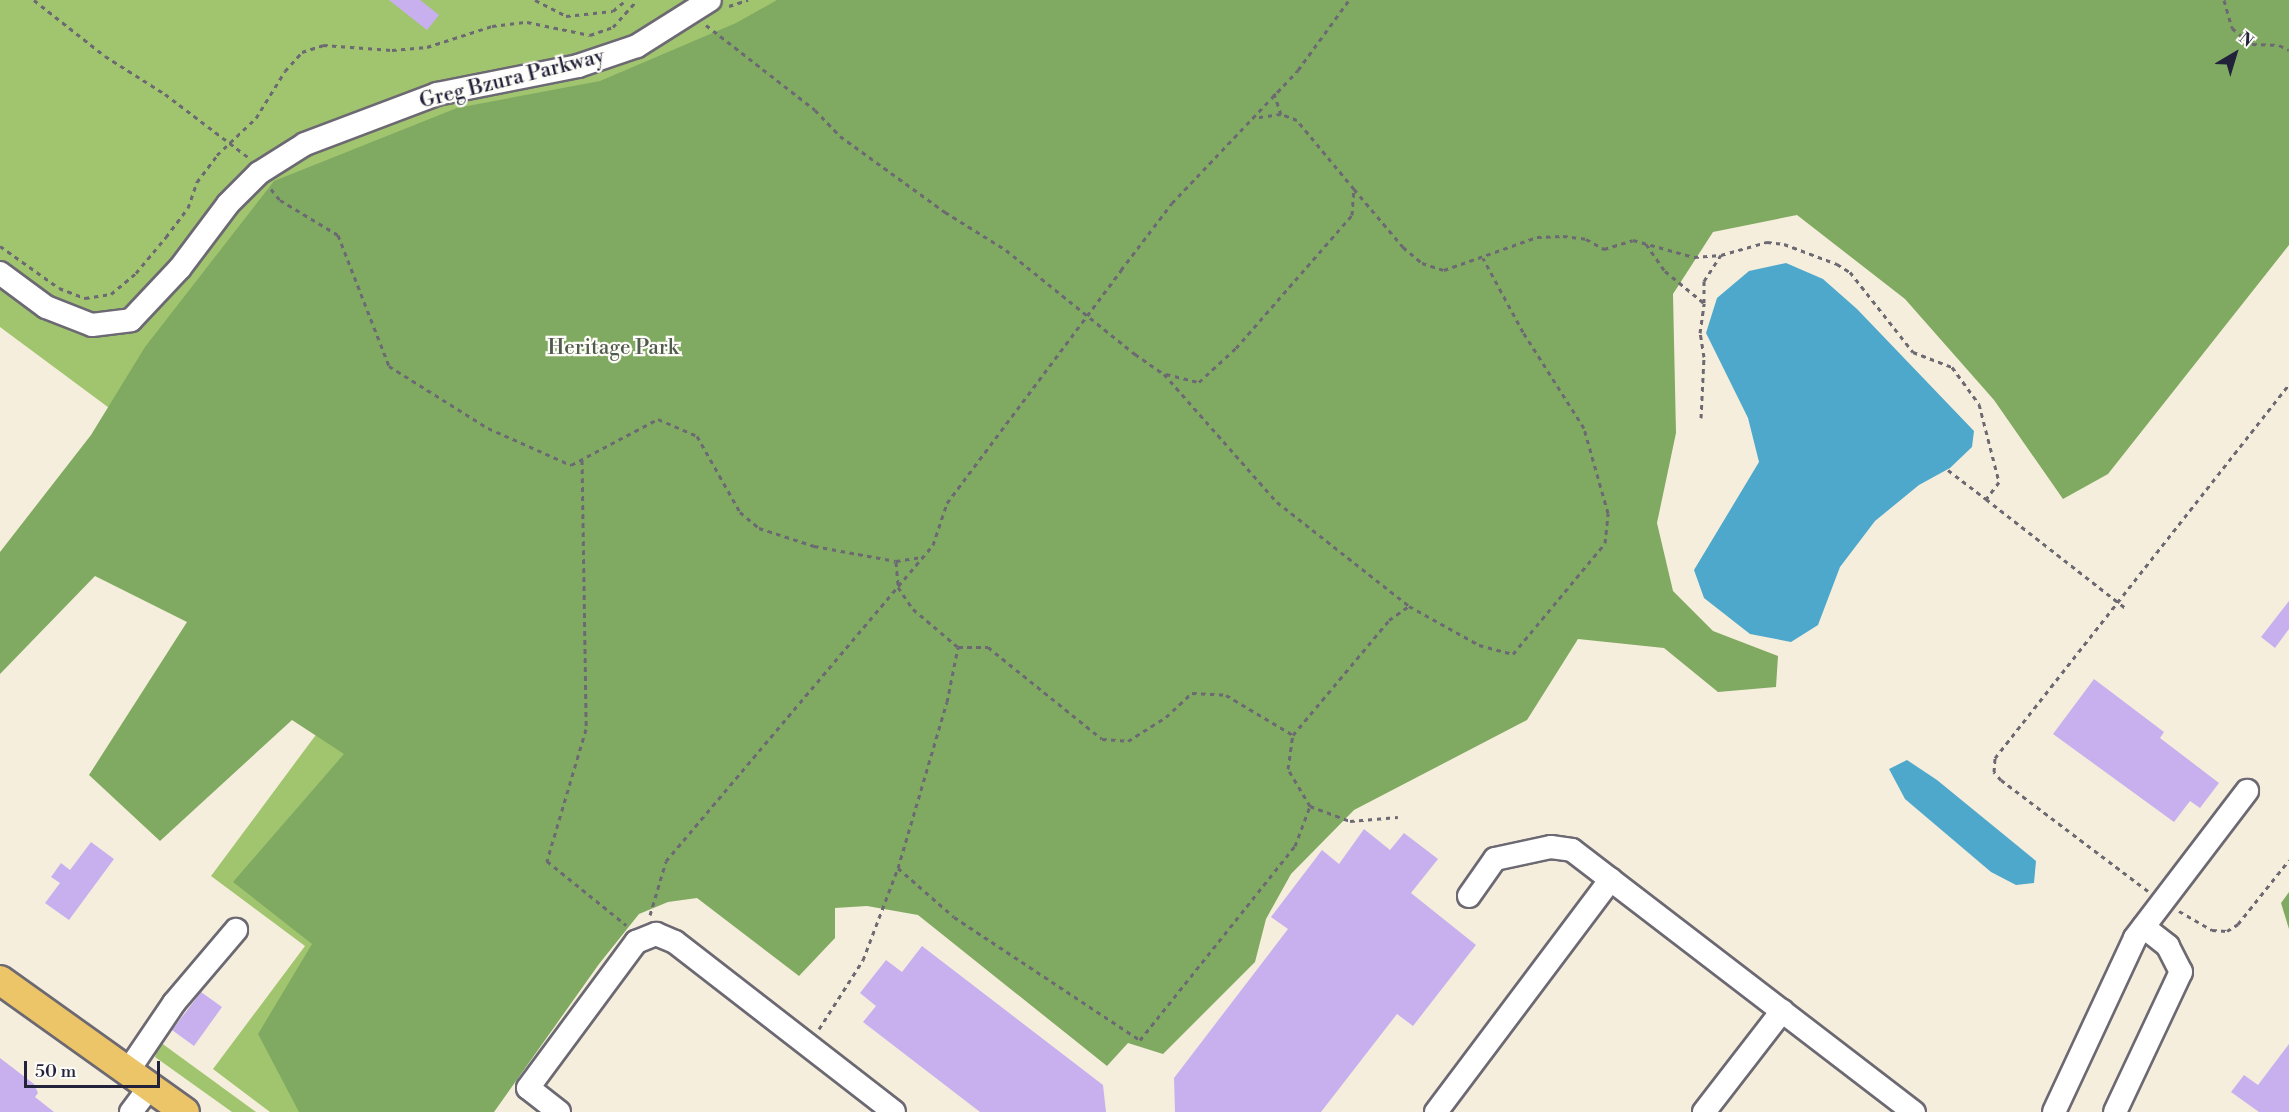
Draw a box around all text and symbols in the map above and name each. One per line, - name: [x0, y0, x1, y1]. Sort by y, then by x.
- north arrow: [2205, 24, 2265, 84]
- text: N: [2235, 28, 2257, 52]
- street label: Greg Bzura Parkway: [417, 44, 607, 114]
- park label: Heritage Park: [547, 335, 679, 361]
- scale bar: [27, 1049, 164, 1087]
- text: 50 m: [35, 1060, 76, 1083]

